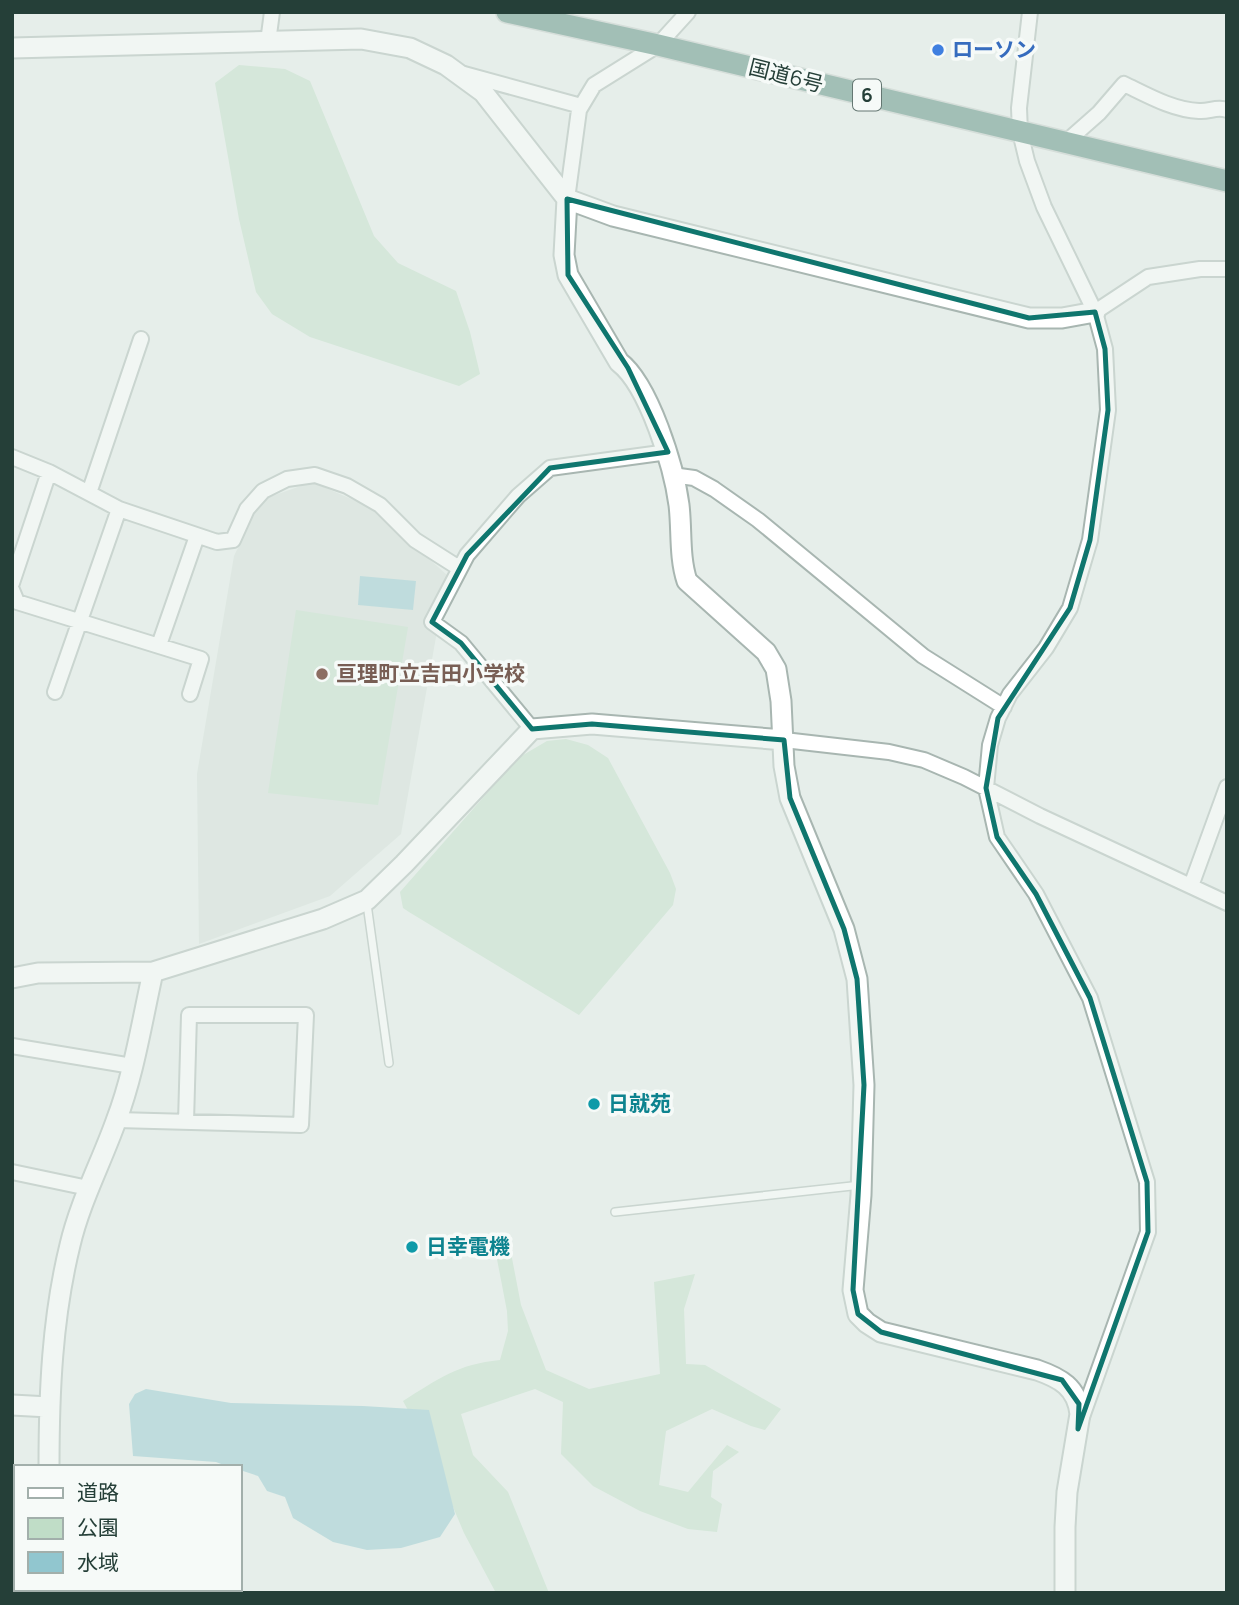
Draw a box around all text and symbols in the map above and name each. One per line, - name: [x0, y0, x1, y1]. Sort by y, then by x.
- place label: ローソン: [952, 35, 1036, 63]
- marker: ローソン: [930, 42, 946, 58]
- street label: 国道6号: [746, 52, 827, 98]
- road number: 6: [853, 80, 881, 110]
- place label: 亘理町立吉田小学校: [336, 659, 525, 687]
- marker: 亘理町立吉田小学校: [314, 666, 330, 682]
- place label: 日就苑: [608, 1089, 671, 1117]
- marker: 日就苑: [586, 1096, 602, 1112]
- place label: 日幸電機: [426, 1232, 510, 1260]
- marker: 日幸電機: [404, 1239, 420, 1255]
- legend: [14, 1465, 242, 1591]
- text: 道路: [77, 1478, 119, 1506]
- text: 公園: [77, 1513, 119, 1541]
- text: 水域: [77, 1548, 119, 1576]

